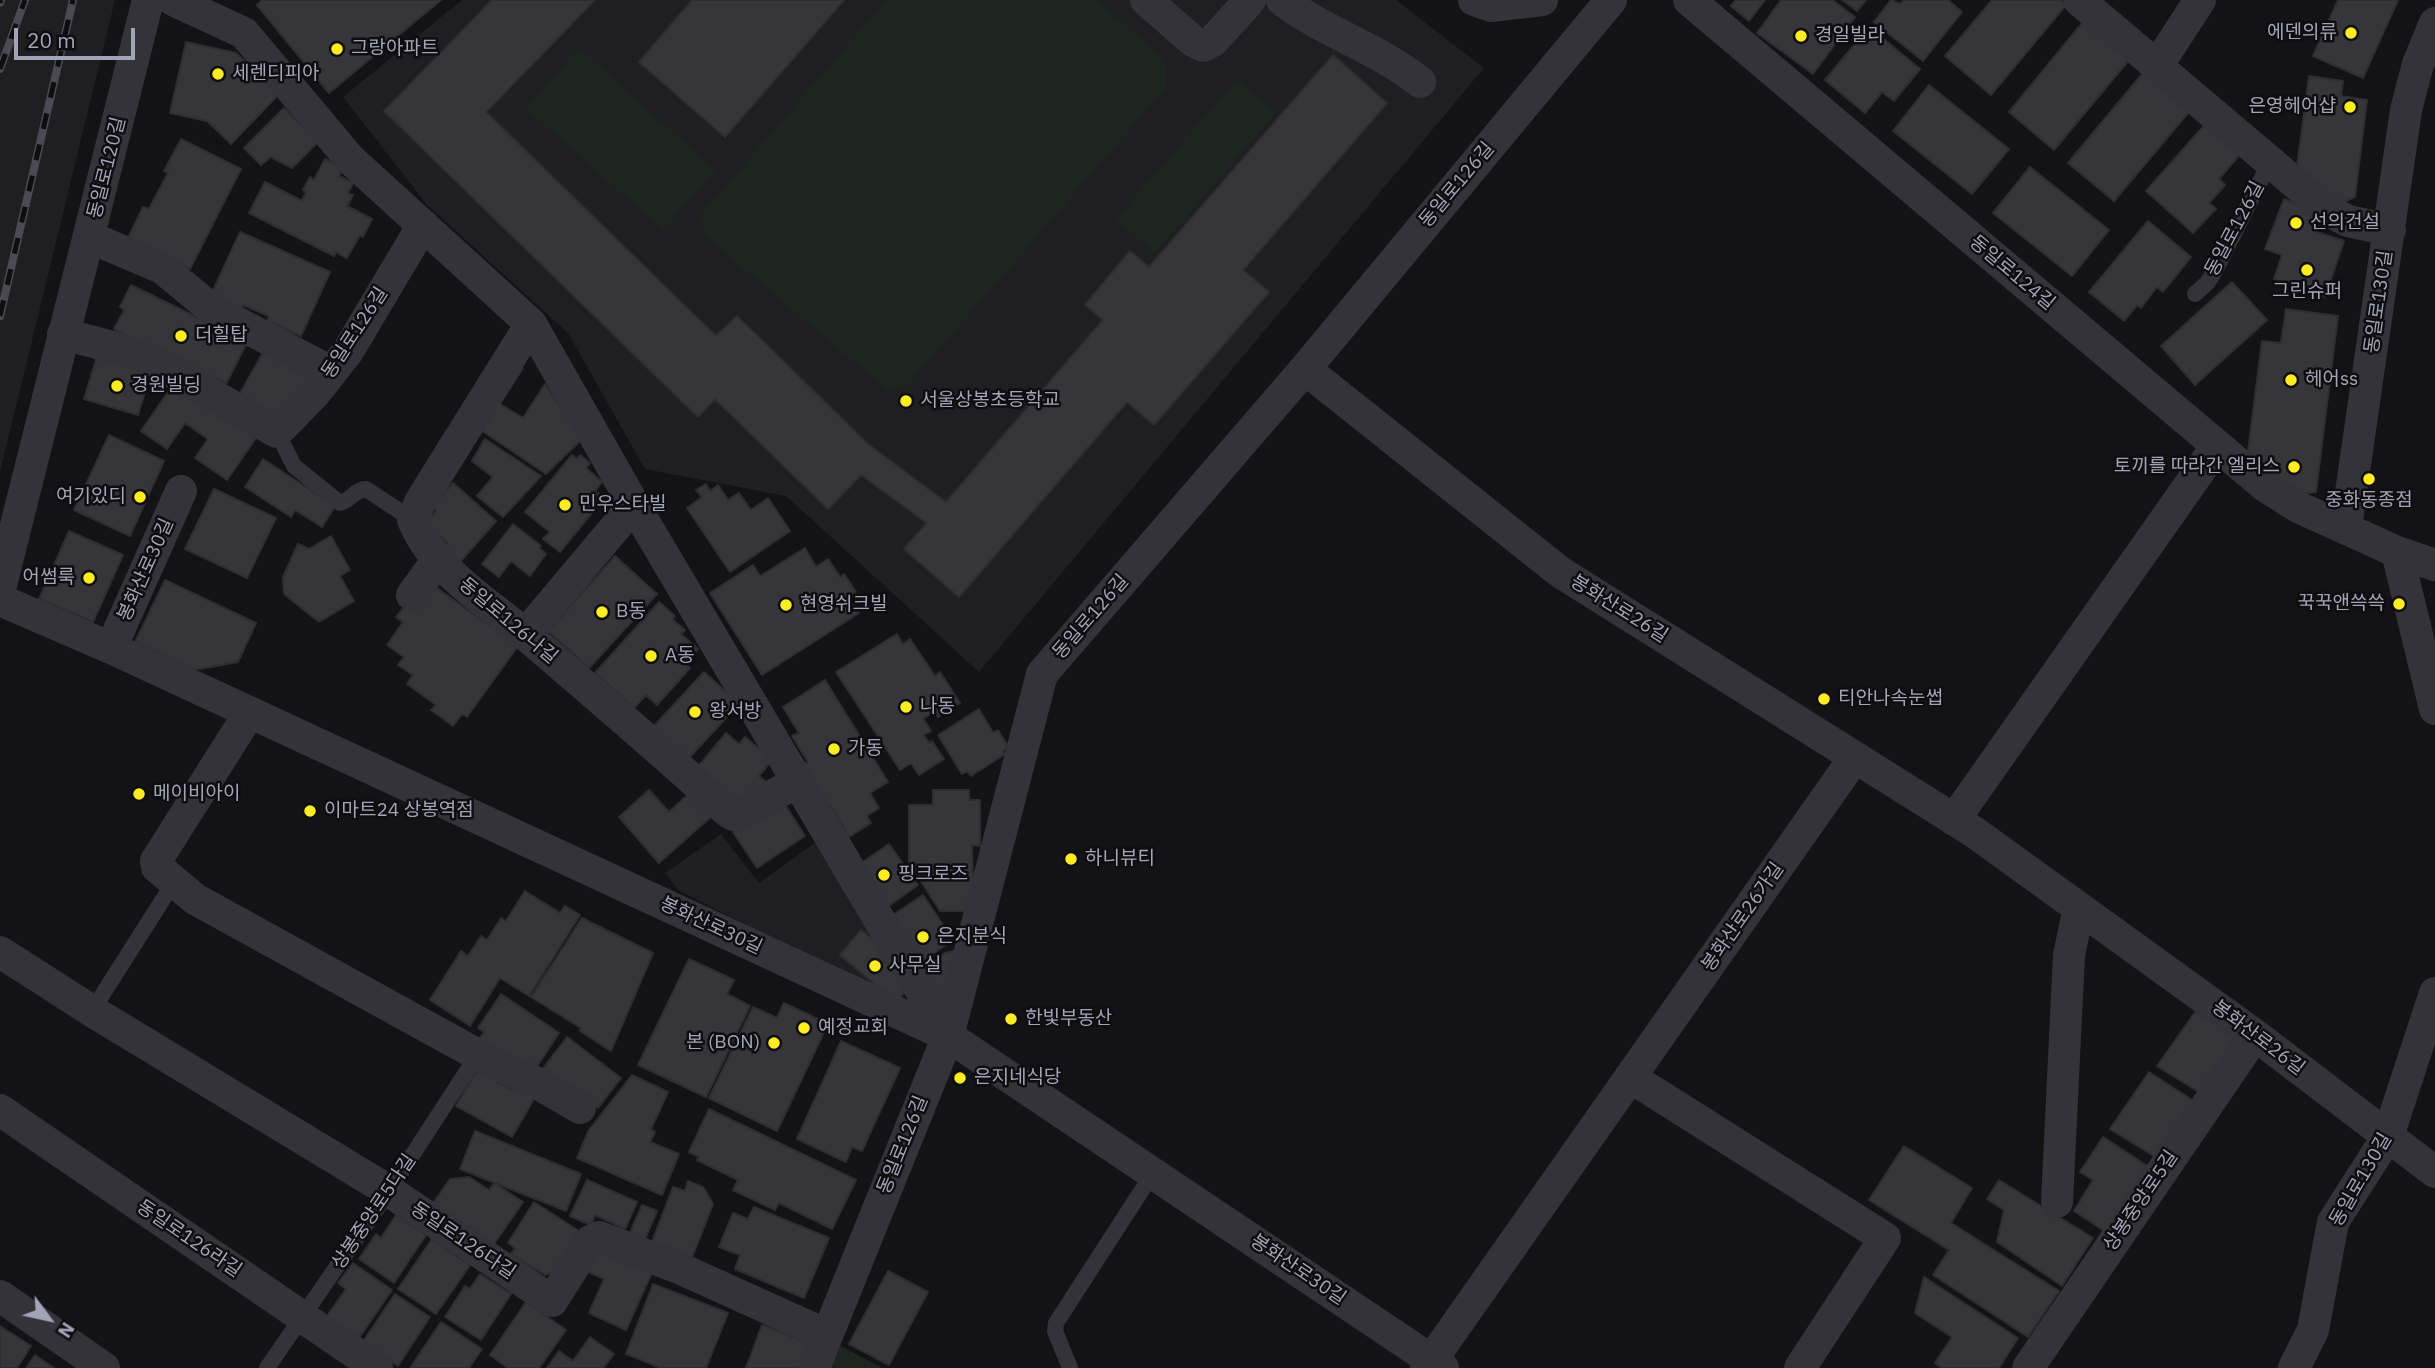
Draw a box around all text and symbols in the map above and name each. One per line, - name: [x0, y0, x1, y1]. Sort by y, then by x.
- scale bar: [18, 14, 138, 58]
- place label: 에덴의류: [2267, 22, 2337, 44]
- place label: 경일빌라: [1815, 25, 1885, 47]
- marker: 에덴의류: [2343, 25, 2359, 41]
- text: 20 m: [27, 26, 76, 54]
- marker: 경일빌라: [1793, 28, 1809, 44]
- place label: 그랑아파트: [351, 38, 438, 60]
- marker: 그랑아파트: [329, 41, 345, 57]
- place label: 세렌디피아: [232, 63, 319, 85]
- marker: 세렌디피아: [210, 66, 226, 82]
- place label: 은영헤어샵: [2249, 96, 2336, 118]
- marker: 은영헤어샵: [2342, 99, 2358, 115]
- street label: 동일로120길: [83, 115, 131, 221]
- street label: 동일로126길: [1415, 138, 1499, 232]
- street label: 동일로126길: [2200, 178, 2270, 280]
- place label: 선의건설: [2310, 212, 2380, 234]
- marker: 선의건설: [2288, 215, 2304, 231]
- street label: 동일로124길: [1965, 231, 2059, 315]
- street label: 동일로130길: [2360, 249, 2398, 355]
- marker: 그린슈퍼: [2299, 262, 2315, 278]
- place label: 그린슈퍼: [2272, 281, 2342, 303]
- street label: 동일로126길: [317, 283, 393, 383]
- place label: 더힐탑: [195, 325, 247, 347]
- marker: 더힐탑: [173, 328, 189, 344]
- place label: 헤어ss: [2305, 369, 2358, 391]
- marker: 헤어ss: [2283, 372, 2299, 388]
- place label: 경원빌딩: [131, 375, 201, 397]
- marker: 경원빌딩: [109, 378, 125, 394]
- place label: 서울상봉초등학교: [920, 390, 1060, 412]
- marker: 서울상봉초등학교: [898, 393, 914, 409]
- place label: 토끼를 따라간 엘리스: [2114, 456, 2280, 478]
- marker: 토끼를 따라간 엘리스: [2286, 459, 2302, 475]
- marker: 중화동종점: [2361, 471, 2377, 487]
- place label: 여기있디: [56, 486, 126, 508]
- marker: 여기있디: [132, 489, 148, 505]
- place label: 중화동종점: [2325, 490, 2413, 512]
- place label: 민우스타빌: [579, 494, 666, 516]
- marker: 민우스타빌: [557, 497, 573, 513]
- street label: 봉화산로30길: [113, 515, 179, 625]
- place label: 어썸룩: [23, 567, 75, 589]
- marker: 어썸룩: [81, 570, 97, 586]
- street label: 동일로126길: [1048, 570, 1134, 664]
- street label: 봉화산로26길: [1566, 570, 1672, 648]
- street label: 동일로126나길: [454, 573, 562, 669]
- place label: 꾹꾹앤쓱쓱: [2298, 593, 2385, 615]
- place label: 현영쉬크빌: [800, 594, 887, 616]
- marker: 꾹꾹앤쓱쓱: [2391, 596, 2407, 612]
- marker: 현영쉬크빌: [778, 597, 794, 613]
- place label: B동: [616, 601, 646, 623]
- marker: B동: [594, 604, 610, 620]
- place label: A동: [665, 645, 695, 667]
- marker: A동: [643, 648, 659, 664]
- place label: 티안나속눈썹: [1838, 688, 1943, 710]
- marker: 티안나속눈썹: [1816, 691, 1832, 707]
- place label: 나동: [920, 696, 955, 718]
- marker: 나동: [898, 699, 914, 715]
- place label: 왕서방: [709, 701, 761, 723]
- marker: 왕서방: [687, 704, 703, 720]
- place label: 가동: [848, 738, 883, 760]
- marker: 가동: [826, 741, 842, 757]
- place label: 메이비아이: [153, 783, 240, 805]
- marker: 메이비아이: [131, 786, 147, 802]
- place label: 이마트24 상봉역점: [324, 800, 474, 822]
- marker: 이마트24 상봉역점: [302, 803, 318, 819]
- place label: 하니뷰티: [1085, 848, 1155, 870]
- marker: 하니뷰티: [1063, 851, 1079, 867]
- street label: 봉화산로26가길: [1697, 858, 1789, 976]
- place label: 핑크로즈: [898, 864, 968, 886]
- marker: 핑크로즈: [876, 867, 892, 883]
- street label: 봉화산로30길: [656, 892, 766, 960]
- place label: 은지분식: [937, 926, 1007, 948]
- marker: 은지분식: [915, 929, 931, 945]
- place label: 사무실: [889, 955, 941, 977]
- marker: 사무실: [867, 958, 883, 974]
- street label: 봉화산로26길: [2207, 996, 2309, 1080]
- place label: 한빛부동산: [1025, 1008, 1112, 1030]
- marker: 한빛부동산: [1003, 1011, 1019, 1027]
- place label: 예정교회: [818, 1017, 888, 1039]
- marker: 예정교회: [796, 1020, 812, 1036]
- place label: 본 (BON): [686, 1032, 760, 1054]
- marker: 본 (BON): [766, 1035, 782, 1051]
- place label: 은지네식당: [974, 1067, 1061, 1089]
- marker: 은지네식당: [952, 1070, 968, 1086]
- street label: 동일로126길: [873, 1092, 933, 1198]
- street label: 동일로130길: [2325, 1129, 2397, 1231]
- street label: 상봉중앙로5길: [2099, 1146, 2183, 1256]
- street label: 상봉중앙로5다길: [327, 1150, 421, 1274]
- street label: 동일로126라길: [132, 1196, 246, 1282]
- street label: 동일로126다길: [406, 1198, 520, 1284]
- street label: 봉화산로30길: [1246, 1230, 1350, 1310]
- north arrow: [14, 1284, 84, 1354]
- text: N: [53, 1318, 80, 1343]

